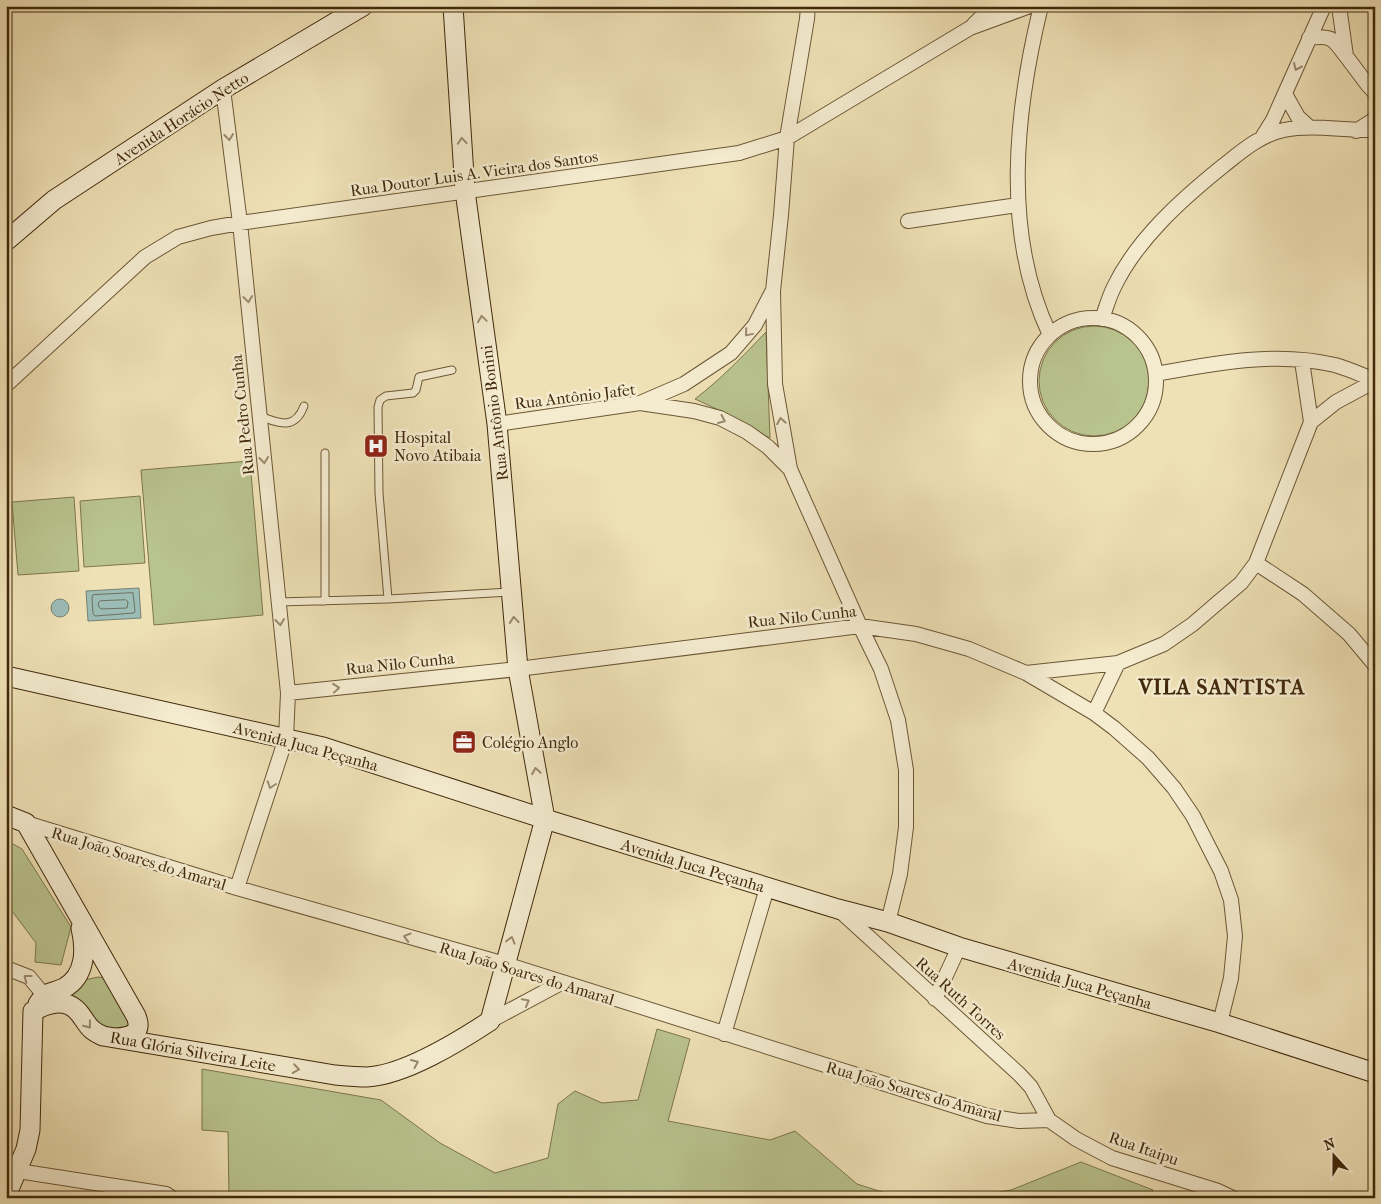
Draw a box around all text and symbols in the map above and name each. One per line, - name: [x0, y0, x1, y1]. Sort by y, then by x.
- one-way arrow: [1292, 62, 1303, 71]
- street label: Avenida Horácio Netto: [110, 68, 252, 169]
- one-way arrow: [223, 134, 234, 142]
- one-way arrow: [456, 136, 467, 144]
- street label: Rua Doutor Luis A. Vieira dos Santos: [349, 147, 599, 200]
- one-way arrow: [242, 295, 253, 303]
- one-way arrow: [478, 315, 488, 324]
- one-way arrow: [746, 327, 754, 336]
- street label: Rua Antônio Bonini: [477, 344, 512, 482]
- street label: Rua Pedro Cunha: [227, 353, 258, 476]
- street label: Rua Antônio Jafet: [514, 380, 637, 413]
- one-way arrow: [717, 413, 726, 424]
- one-way arrow: [777, 417, 787, 426]
- place label: Hospital Novo Atibaia: [394, 428, 482, 465]
- hospital icon: Hospital Novo Atibaia: [363, 433, 389, 459]
- one-way arrow: [258, 457, 269, 465]
- street label: Rua Nilo Cunha: [747, 601, 858, 632]
- one-way arrow: [509, 616, 520, 624]
- one-way arrow: [274, 618, 285, 626]
- street label: Rua Nilo Cunha: [345, 648, 456, 679]
- district label: VILA SANTISTA: [1138, 675, 1306, 699]
- one-way arrow: [332, 682, 340, 693]
- street label: Avenida Juca Peçanha: [230, 718, 381, 775]
- office icon: Colégio Anglo: [451, 729, 477, 755]
- place label: Colégio Anglo: [482, 733, 578, 752]
- one-way arrow: [532, 766, 542, 775]
- one-way arrow: [267, 780, 277, 788]
- street label: Rua João Soares do Amaral: [49, 823, 229, 894]
- street label: Avenida Juca Peçanha: [618, 834, 767, 897]
- one-way arrow: [404, 932, 412, 942]
- one-way arrow: [506, 936, 516, 944]
- street label: Rua João Soares do Amaral: [437, 938, 617, 1009]
- street label: Rua Ruth Torres: [912, 953, 1010, 1044]
- street label: Avenida Juca Peçanha: [1005, 954, 1155, 1013]
- one-way arrow: [23, 975, 33, 984]
- one-way arrow: [520, 998, 529, 1008]
- one-way arrow: [82, 1019, 91, 1028]
- street label: Rua Glória Silveira Leite: [108, 1028, 277, 1075]
- street label: Rua João Soares do Amaral: [824, 1057, 1004, 1126]
- one-way arrow: [410, 1058, 419, 1069]
- one-way arrow: [291, 1063, 300, 1073]
- street label: Rua Itaipu: [1106, 1128, 1181, 1169]
- north arrow: [1308, 1132, 1358, 1182]
- text: N: [1322, 1134, 1338, 1154]

